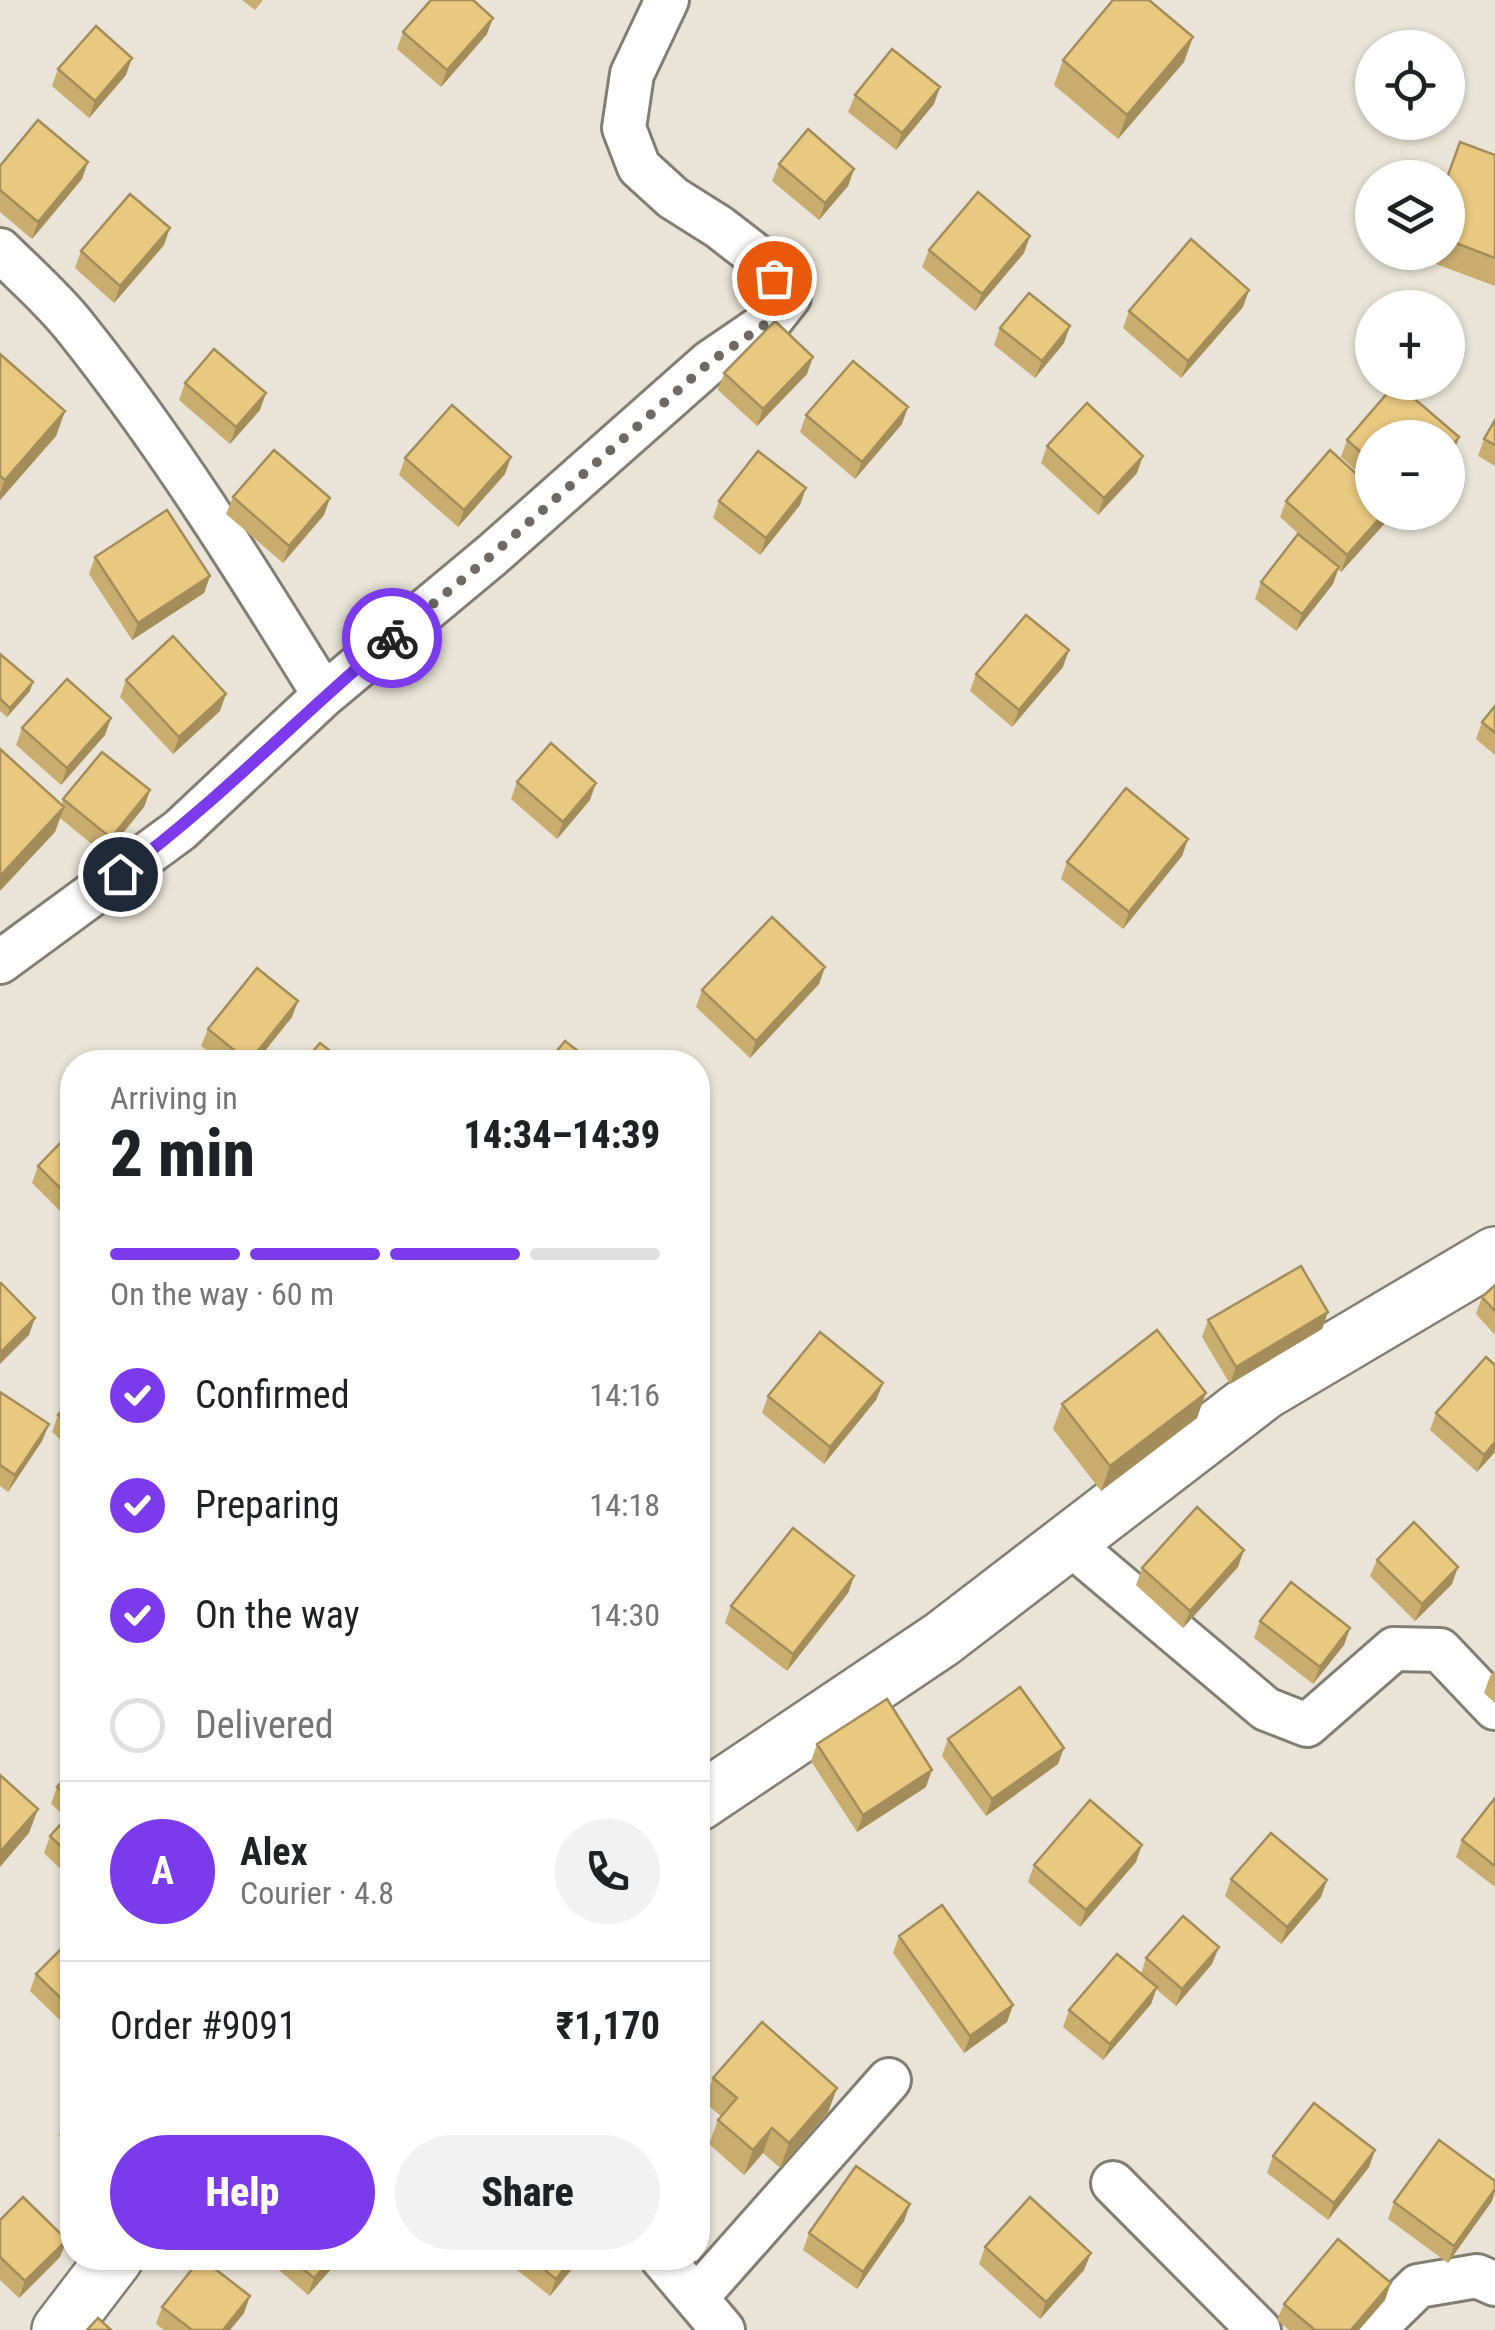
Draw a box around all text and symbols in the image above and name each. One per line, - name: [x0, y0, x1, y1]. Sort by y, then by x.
- map controls: [1355, 30, 1465, 530]
- button: locate: [1355, 30, 1465, 140]
- button: layers: [1355, 160, 1465, 270]
- pin: [732, 236, 817, 321]
- icon: bag: [747, 251, 802, 306]
- button: +: [1355, 290, 1465, 400]
- button: −: [1355, 420, 1465, 530]
- courier: [342, 588, 442, 688]
- icon: bike: [365, 611, 420, 666]
- pin: [78, 832, 163, 917]
- icon: home: [93, 847, 148, 902]
- text: Arriving in: [110, 1079, 238, 1117]
- text: 14:34–14:39: [463, 1113, 660, 1157]
- text: 2 min: [110, 1116, 255, 1192]
- text: On the way · 60 m: [110, 1275, 334, 1313]
- icon: check: [110, 1368, 165, 1423]
- text: Confirmed: [195, 1373, 350, 1417]
- text: 14:16: [589, 1376, 660, 1414]
- icon: check: [110, 1478, 165, 1533]
- text: Preparing: [195, 1483, 340, 1527]
- text: 14:18: [589, 1486, 660, 1524]
- icon: check: [110, 1588, 165, 1643]
- text: On the way: [195, 1593, 360, 1637]
- text: 14:30: [589, 1596, 660, 1634]
- text: Delivered: [195, 1703, 334, 1747]
- button: phone: [555, 1819, 660, 1924]
- text: Alex: [240, 1830, 308, 1874]
- text: A: [151, 1849, 174, 1893]
- text: Courier · 4.8: [240, 1874, 394, 1912]
- text: Order #9091: [110, 2004, 297, 2048]
- text: ₹1,170: [556, 2004, 660, 2048]
- button: Help: [110, 2135, 375, 2250]
- button: Share: [395, 2135, 660, 2250]

